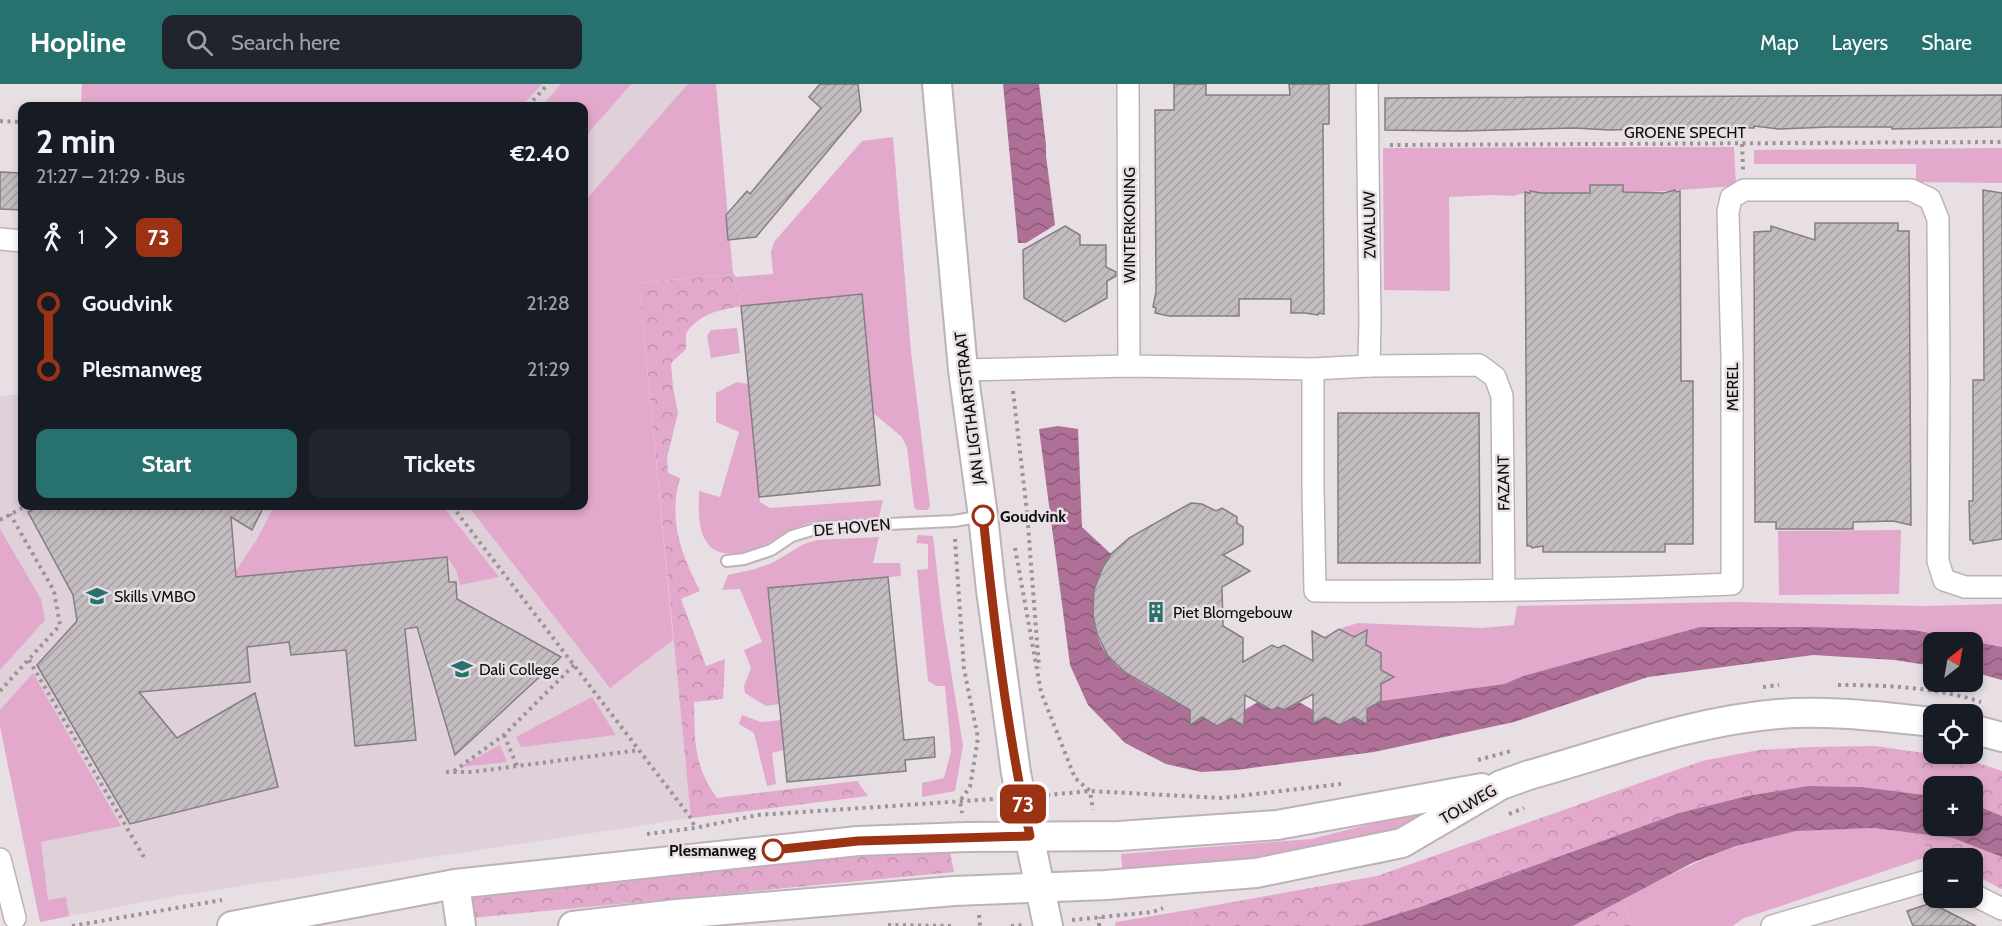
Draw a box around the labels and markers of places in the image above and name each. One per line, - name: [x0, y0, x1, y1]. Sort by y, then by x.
- marker: Goudvink: [972, 505, 994, 527]
- place label: Goudvink: [1000, 507, 1066, 526]
- school or university icon: Skills VMBO: [85, 584, 109, 608]
- place label: Skills VMBO: [114, 587, 196, 606]
- building icon: Piet Blomgebouw: [1144, 600, 1168, 624]
- place label: Piet Blomgebouw: [1173, 603, 1293, 622]
- school or university icon: Dali College: [450, 657, 474, 681]
- place label: Dali College: [479, 660, 559, 679]
- marker: Plesmanweg: [762, 839, 784, 861]
- place label: Plesmanweg: [669, 841, 756, 860]

